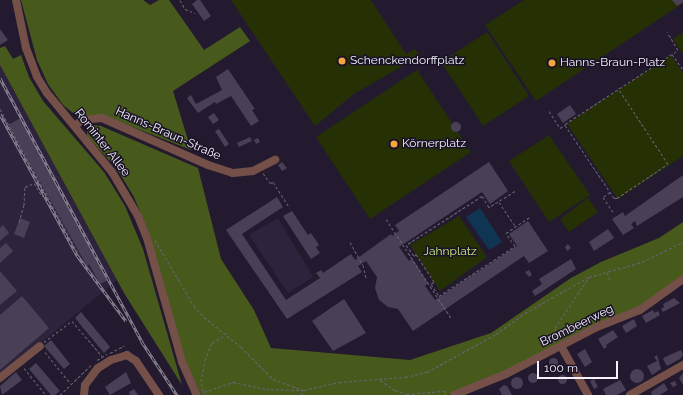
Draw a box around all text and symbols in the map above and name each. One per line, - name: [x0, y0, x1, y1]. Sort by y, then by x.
- place label: Schenckendorffplatz: [350, 54, 464, 68]
- marker: Schenckendorffplatz: [337, 56, 347, 66]
- place label: Hanns-Braun-Platz: [560, 56, 665, 70]
- marker: Hanns-Braun-Platz: [547, 58, 557, 68]
- street label: Hanns-Braun-Straße: [113, 104, 223, 164]
- street label: Rominter Allee: [71, 106, 133, 180]
- place label: Körnerplatz: [402, 137, 466, 151]
- marker: Körnerplatz: [389, 139, 399, 149]
- park label: Jahnplatz: [423, 245, 477, 259]
- street label: Brombeerweg: [538, 302, 616, 350]
- scale bar: [539, 353, 620, 379]
- text: 100 m: [544, 361, 578, 375]

